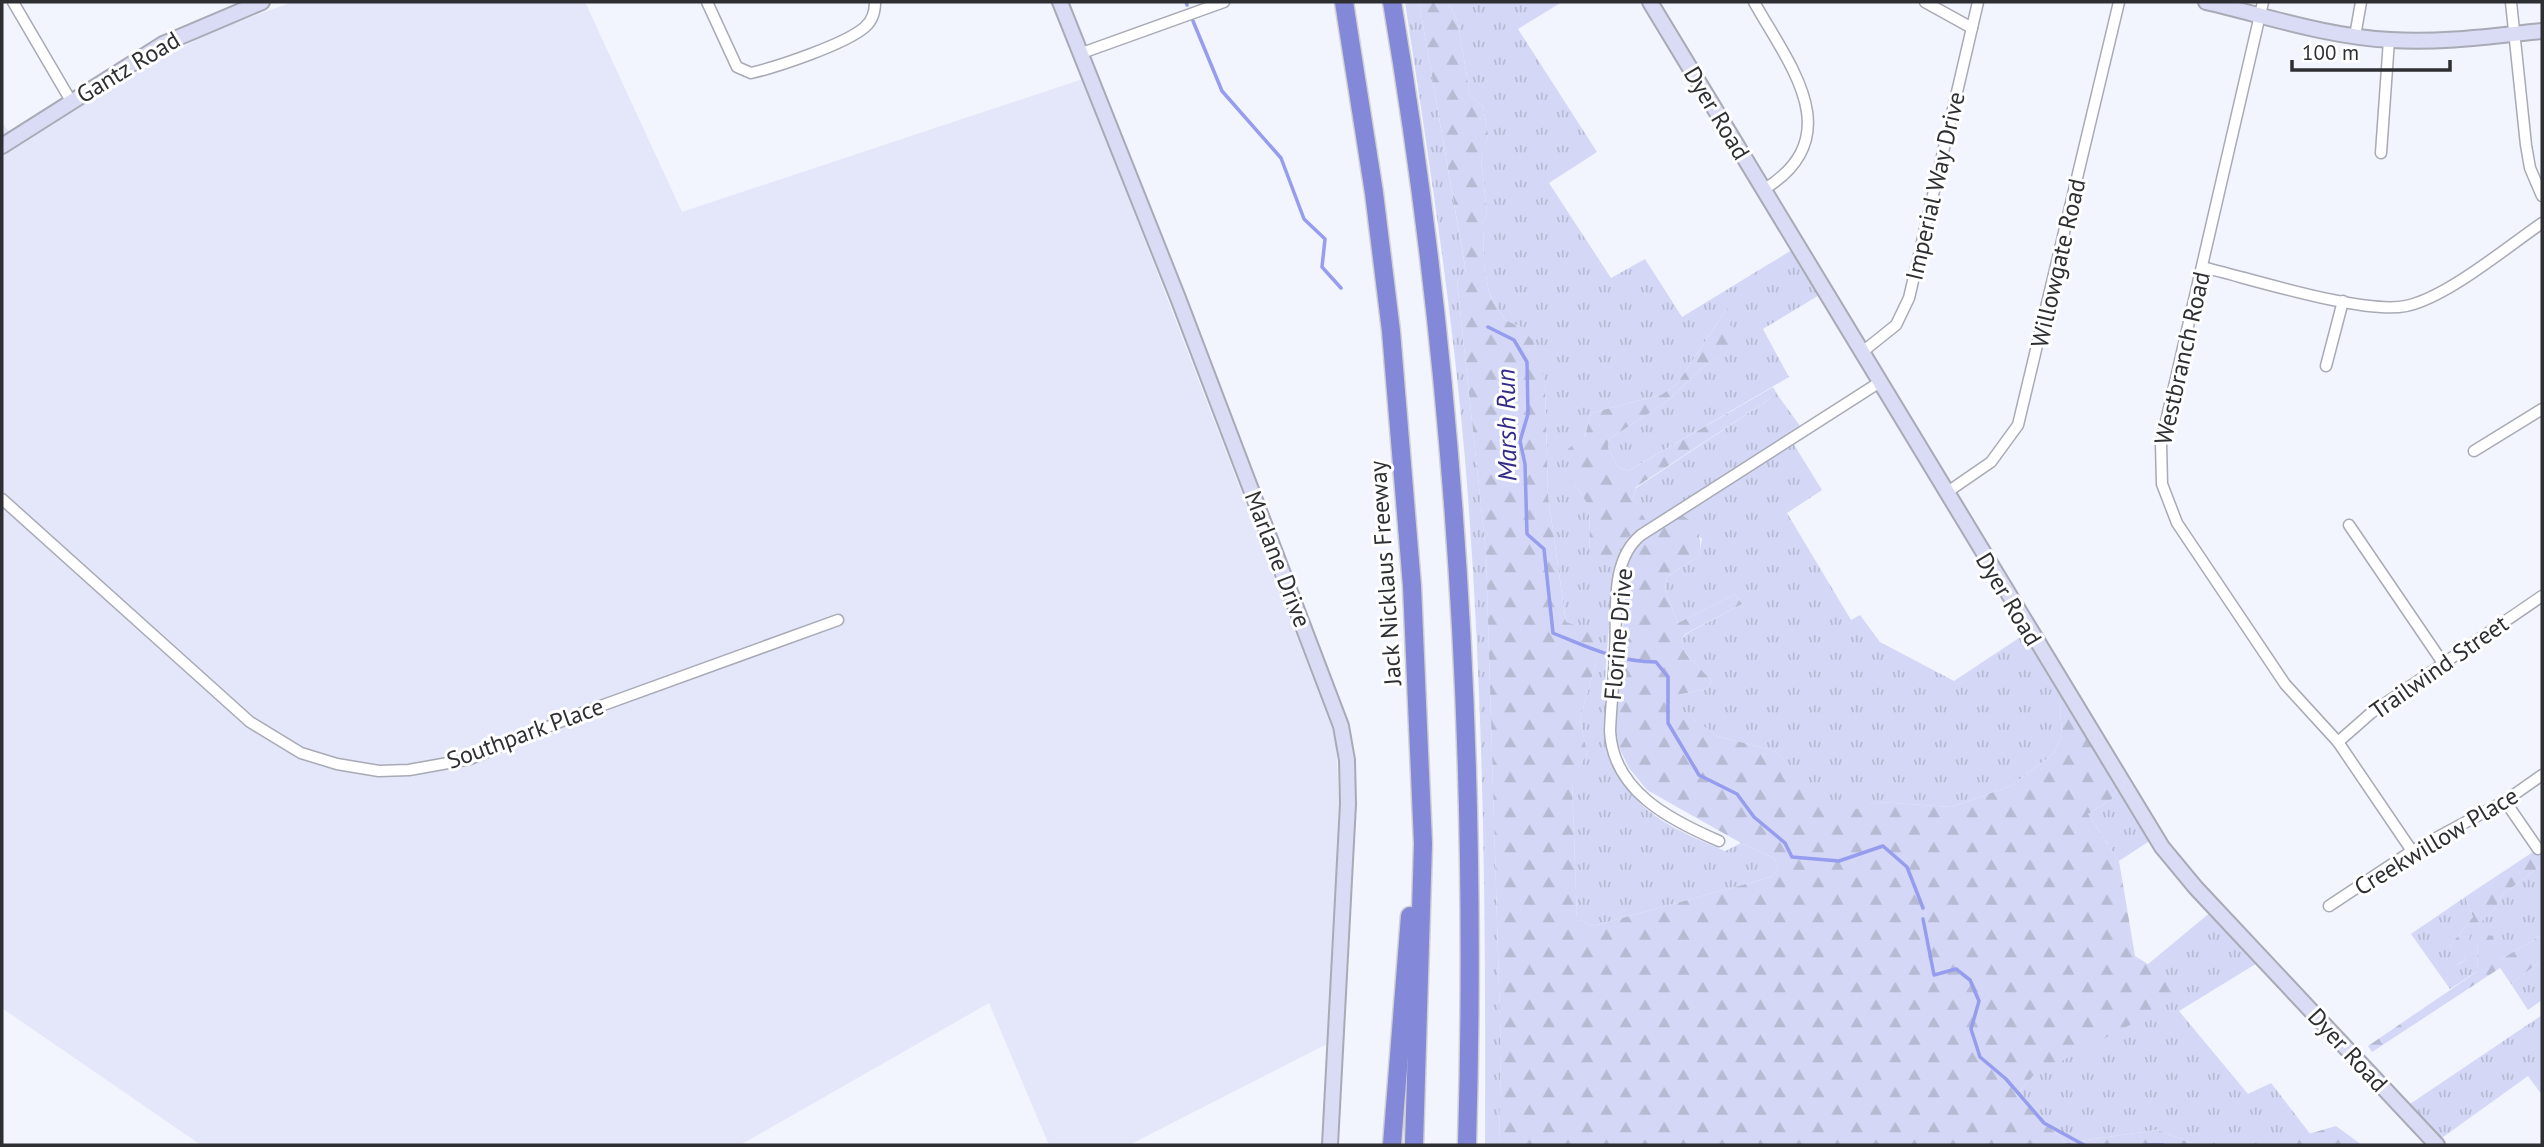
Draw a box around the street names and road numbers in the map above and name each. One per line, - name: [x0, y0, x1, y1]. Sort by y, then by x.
- street label: Gantz Road: [71, 24, 185, 110]
- street label: Dyer Road: [1677, 61, 1757, 165]
- street label: Imperial Way Drive: [1898, 89, 1972, 283]
- street label: Willowgate Road: [2024, 176, 2092, 350]
- street label: Westbranch Road: [2147, 268, 2217, 448]
- street label: Jack Nicklaus Freeway: [1362, 460, 1408, 687]
- street label: Marlane Drive: [1238, 486, 1318, 632]
- street label: Dyer Road: [1969, 547, 2049, 651]
- street label: Florine Drive: [1597, 567, 1639, 701]
- street label: Trailwind Street: [2364, 608, 2514, 726]
- street label: Southpark Place: [442, 690, 608, 776]
- street label: Creekwillow Place: [2348, 780, 2524, 902]
- street label: Dyer Road: [2301, 1001, 2395, 1099]

